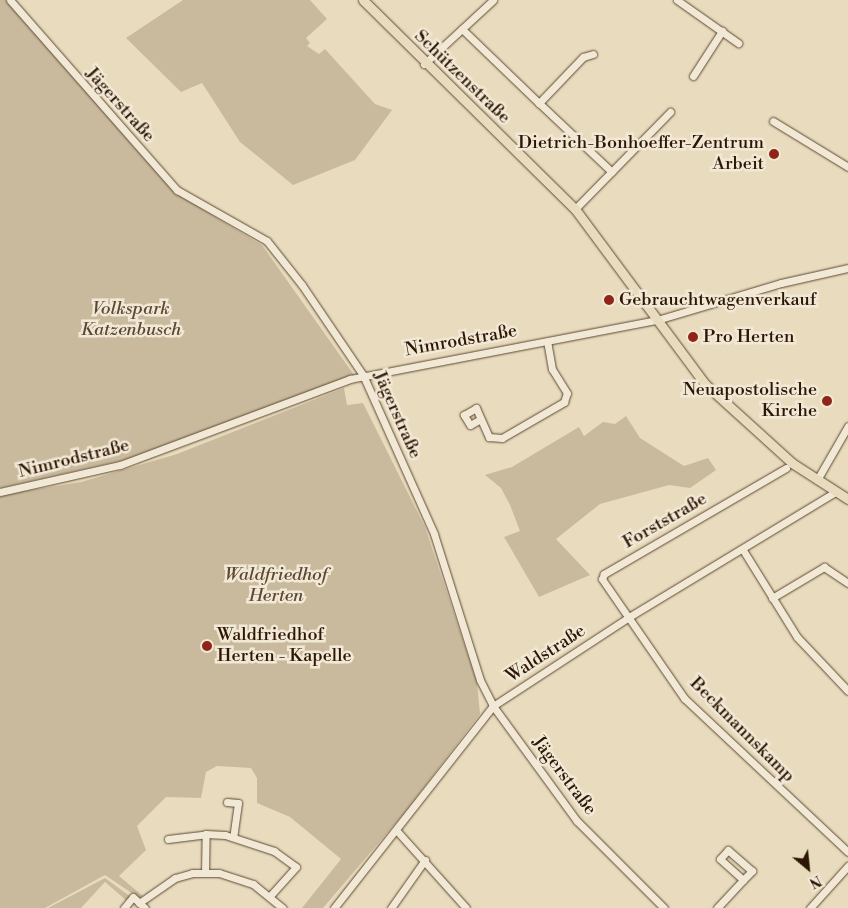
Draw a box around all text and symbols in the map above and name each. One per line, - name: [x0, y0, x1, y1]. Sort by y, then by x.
- street label: Schützenstraße: [409, 26, 515, 128]
- street label: Jägerstraße: [81, 63, 159, 147]
- place label: Dietrich-Bonhoeffer-Zentrum Arbeit: [518, 133, 764, 176]
- marker: Dietrich-Bonhoeffer-Zentrum Arbeit: [768, 148, 780, 160]
- place label: Gebrauchtwagenverkauf: [619, 289, 816, 311]
- marker: Gebrauchtwagenverkauf: [603, 294, 615, 306]
- park label: Volkspark Katzenbusch: [81, 299, 181, 342]
- street label: Nimrodstraße: [403, 321, 519, 361]
- place label: Pro Herten: [703, 326, 795, 348]
- marker: Pro Herten: [687, 331, 699, 343]
- street label: Jägerstraße: [368, 368, 426, 462]
- place label: Neuapostolische Kirche: [683, 380, 817, 422]
- marker: Neuapostolische Kirche: [821, 395, 833, 407]
- street label: Nimrodstraße: [16, 435, 132, 483]
- street label: Forststraße: [619, 488, 711, 554]
- park label: Waldfriedhof Herten: [225, 565, 327, 608]
- street label: Waldstraße: [502, 620, 590, 688]
- place label: Waldfriedhof Herten - Kapelle: [217, 625, 352, 668]
- marker: Waldfriedhof Herten - Kapelle: [201, 640, 213, 652]
- street label: Beckmannskamp: [685, 673, 799, 787]
- street label: Jägerstraße: [527, 732, 601, 820]
- north arrow: [783, 843, 833, 893]
- text: N: [806, 871, 824, 892]

